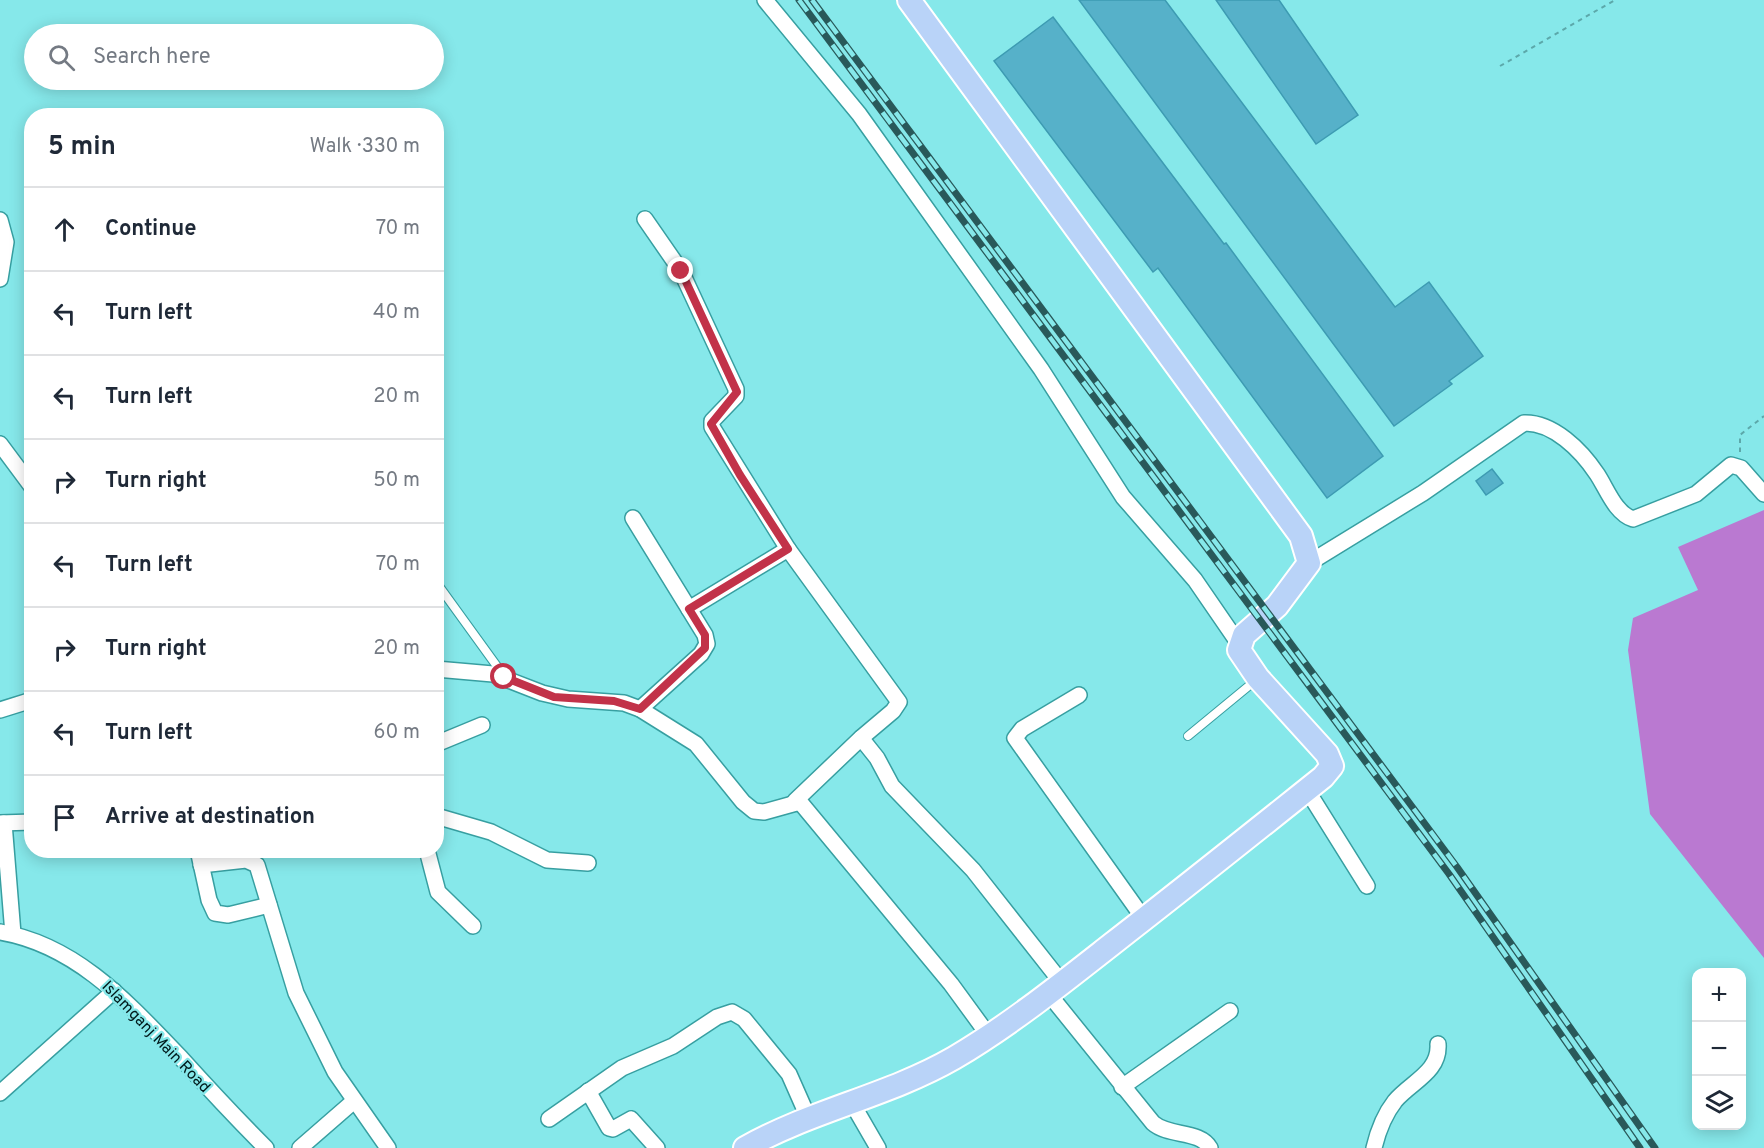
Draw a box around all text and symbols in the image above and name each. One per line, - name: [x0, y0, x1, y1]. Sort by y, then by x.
- search box: [24, 24, 444, 90]
- icon: search: [45, 41, 78, 74]
- text: Search here: [93, 44, 211, 71]
- text: 5 min: [48, 131, 116, 164]
- text: Walk · 330 m: [310, 134, 420, 160]
- icon: ahead: [48, 213, 81, 246]
- text: Continue: [105, 216, 196, 243]
- text: 70 m: [376, 216, 420, 242]
- route end: [667, 257, 693, 283]
- icon: left: [48, 297, 81, 330]
- text: Turn left: [105, 300, 193, 327]
- text: 40 m: [373, 300, 420, 326]
- icon: left: [48, 381, 81, 414]
- text: Turn left: [105, 384, 193, 411]
- text: 20 m: [373, 384, 420, 410]
- icon: right: [48, 465, 81, 498]
- text: Turn right: [105, 468, 207, 495]
- text: 50 m: [373, 468, 420, 494]
- icon: left: [48, 549, 81, 582]
- text: Turn left: [105, 552, 193, 579]
- text: 70 m: [376, 552, 420, 578]
- icon: right: [48, 633, 81, 666]
- text: Turn right: [105, 636, 207, 663]
- text: 20 m: [373, 636, 420, 662]
- route start: [490, 663, 516, 689]
- icon: left: [48, 717, 81, 750]
- text: Turn left: [105, 720, 193, 747]
- text: 60 m: [374, 720, 420, 746]
- icon: arrive: [48, 801, 81, 834]
- text: Arrive at destination: [105, 804, 315, 831]
- map controls: [1692, 968, 1746, 1130]
- button: +: [1692, 968, 1746, 1022]
- street label: Islamganj Main Road: [97, 977, 214, 1098]
- button: −: [1692, 1022, 1746, 1076]
- button: layers: [1692, 1076, 1746, 1130]

